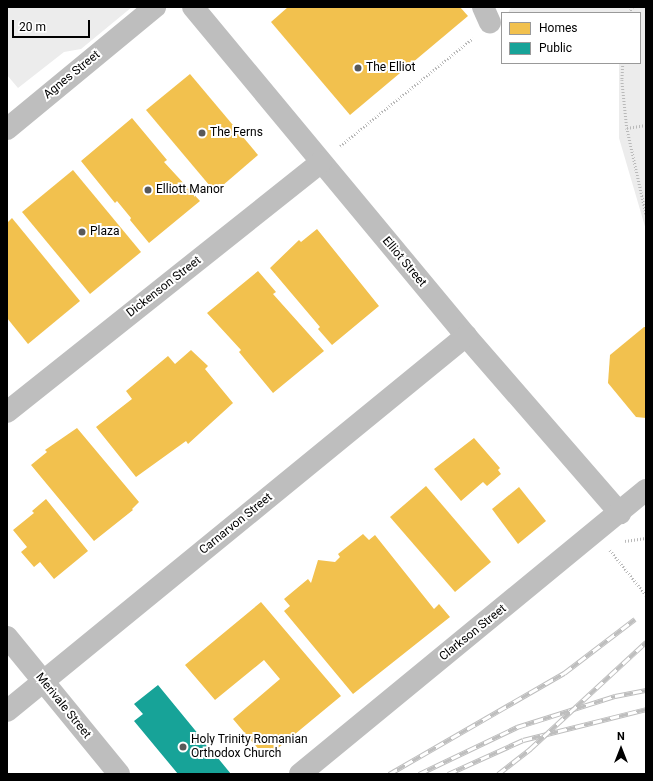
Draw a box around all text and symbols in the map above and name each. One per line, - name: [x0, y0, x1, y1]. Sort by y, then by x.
- scale bar: [14, 12, 92, 38]
- legend: [501, 12, 641, 64]
- text: 20 m: [19, 20, 46, 34]
- text: Homes: [539, 21, 577, 35]
- text: Public: [539, 41, 572, 55]
- street label: Agnes Street: [41, 48, 103, 102]
- place label: The Elliot: [366, 61, 415, 75]
- marker: The Elliot: [353, 63, 363, 73]
- place label: The Ferns: [210, 126, 263, 140]
- marker: The Ferns: [197, 128, 207, 138]
- place label: Elliott Manor: [156, 183, 224, 197]
- marker: Elliott Manor: [143, 185, 153, 195]
- place label: Plaza: [90, 225, 119, 239]
- marker: Plaza: [77, 227, 87, 237]
- street label: Elliot Street: [379, 234, 429, 290]
- street label: Dickenson Street: [124, 254, 204, 320]
- street label: Carnarvon Street: [197, 490, 275, 558]
- street label: Clarkson Street: [437, 602, 509, 664]
- street label: Merivale Street: [32, 670, 94, 742]
- north arrow: [601, 729, 641, 769]
- text: N: [617, 730, 625, 743]
- place label: Holy Trinity Romanian Orthodox Church: [191, 733, 308, 761]
- marker: Holy Trinity Romanian Orthodox Church: [178, 742, 188, 752]

